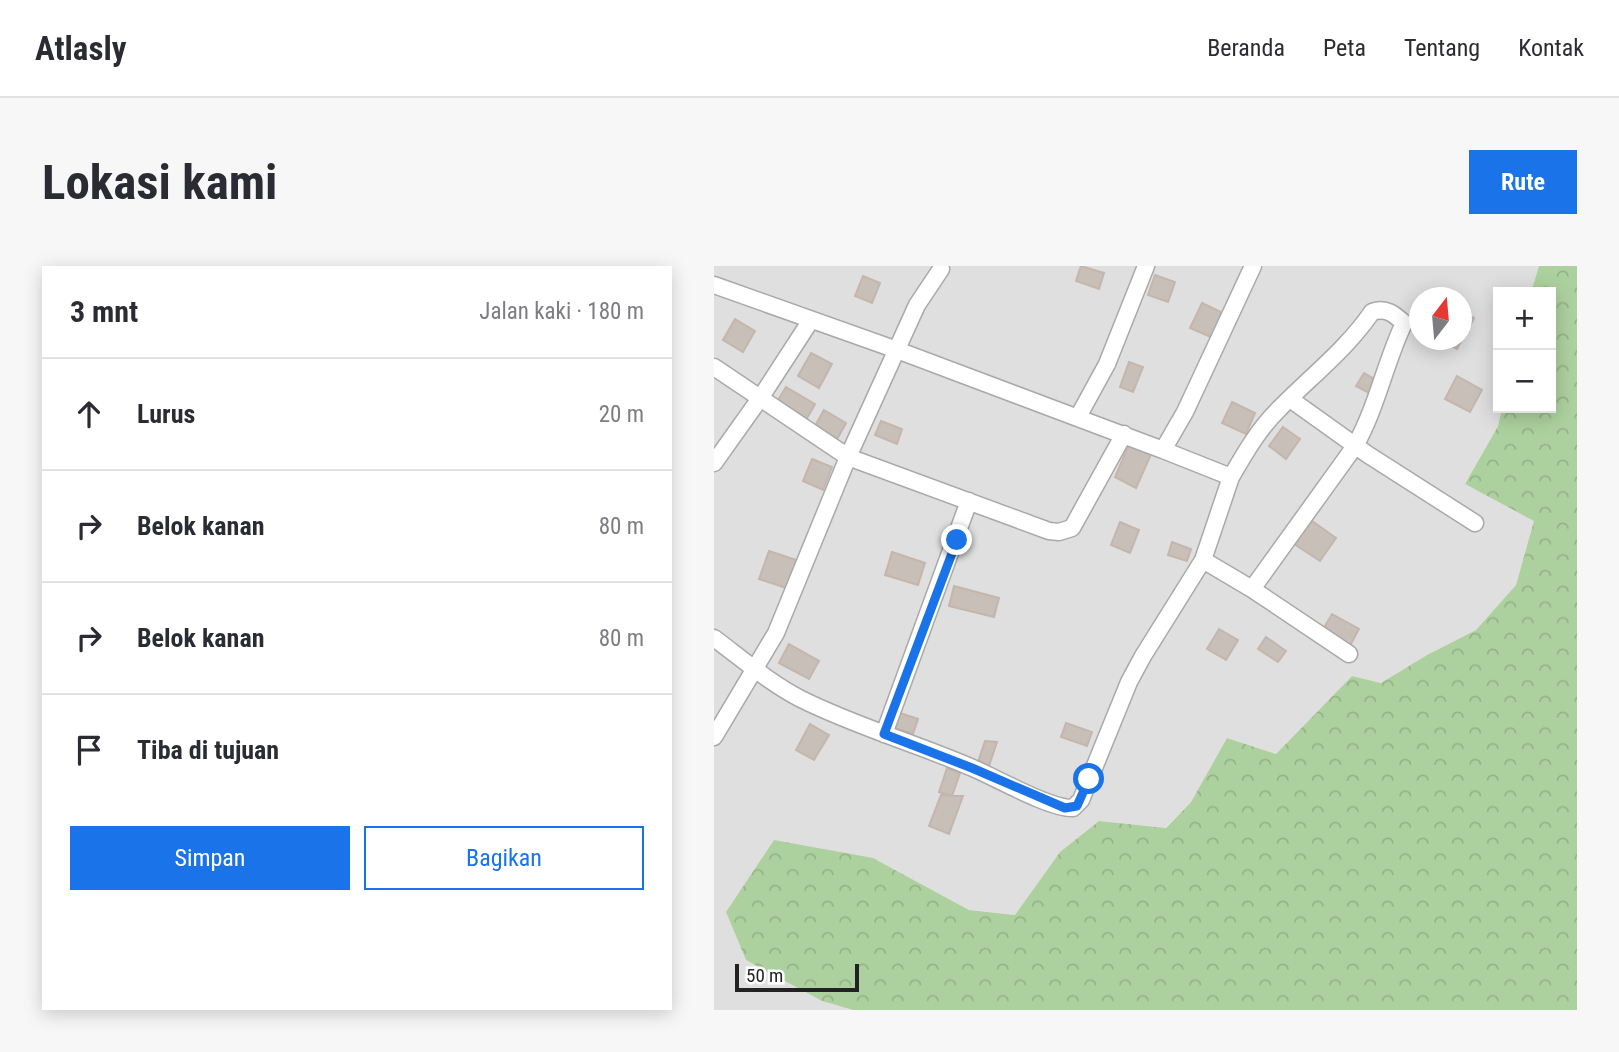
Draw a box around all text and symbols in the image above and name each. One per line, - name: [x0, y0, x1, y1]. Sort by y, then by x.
- text: Atlasly: [35, 29, 126, 68]
- text: Beranda: [1207, 34, 1285, 62]
- text: Peta: [1323, 34, 1366, 62]
- text: Tentang: [1404, 34, 1480, 62]
- text: Kontak: [1518, 34, 1584, 62]
- button: Rute: [1469, 150, 1577, 214]
- text: Lokasi kami: [42, 154, 277, 211]
- north arrow: [1409, 287, 1472, 350]
- map controls: [1493, 287, 1556, 413]
- button: +: [1493, 287, 1556, 350]
- text: 3 mnt: [70, 294, 138, 329]
- text: Jalan kaki · 180 m: [479, 298, 644, 325]
- button: −: [1493, 350, 1556, 413]
- icon: ahead: [70, 395, 108, 433]
- text: Lurus: [137, 399, 195, 429]
- text: 20 m: [599, 401, 644, 428]
- icon: right: [70, 507, 108, 545]
- text: Belok kanan: [137, 511, 264, 541]
- text: 80 m: [599, 513, 644, 540]
- route end: [941, 524, 972, 555]
- icon: right: [70, 619, 108, 657]
- text: Belok kanan: [137, 623, 264, 653]
- text: 80 m: [599, 625, 644, 652]
- icon: arrive: [70, 731, 108, 769]
- text: Tiba di tujuan: [137, 735, 279, 765]
- route start: [1073, 763, 1104, 794]
- button: Simpan: [70, 826, 350, 890]
- button: Bagikan: [364, 826, 644, 890]
- scale bar: [735, 961, 859, 993]
- text: 50 m: [746, 964, 783, 987]

